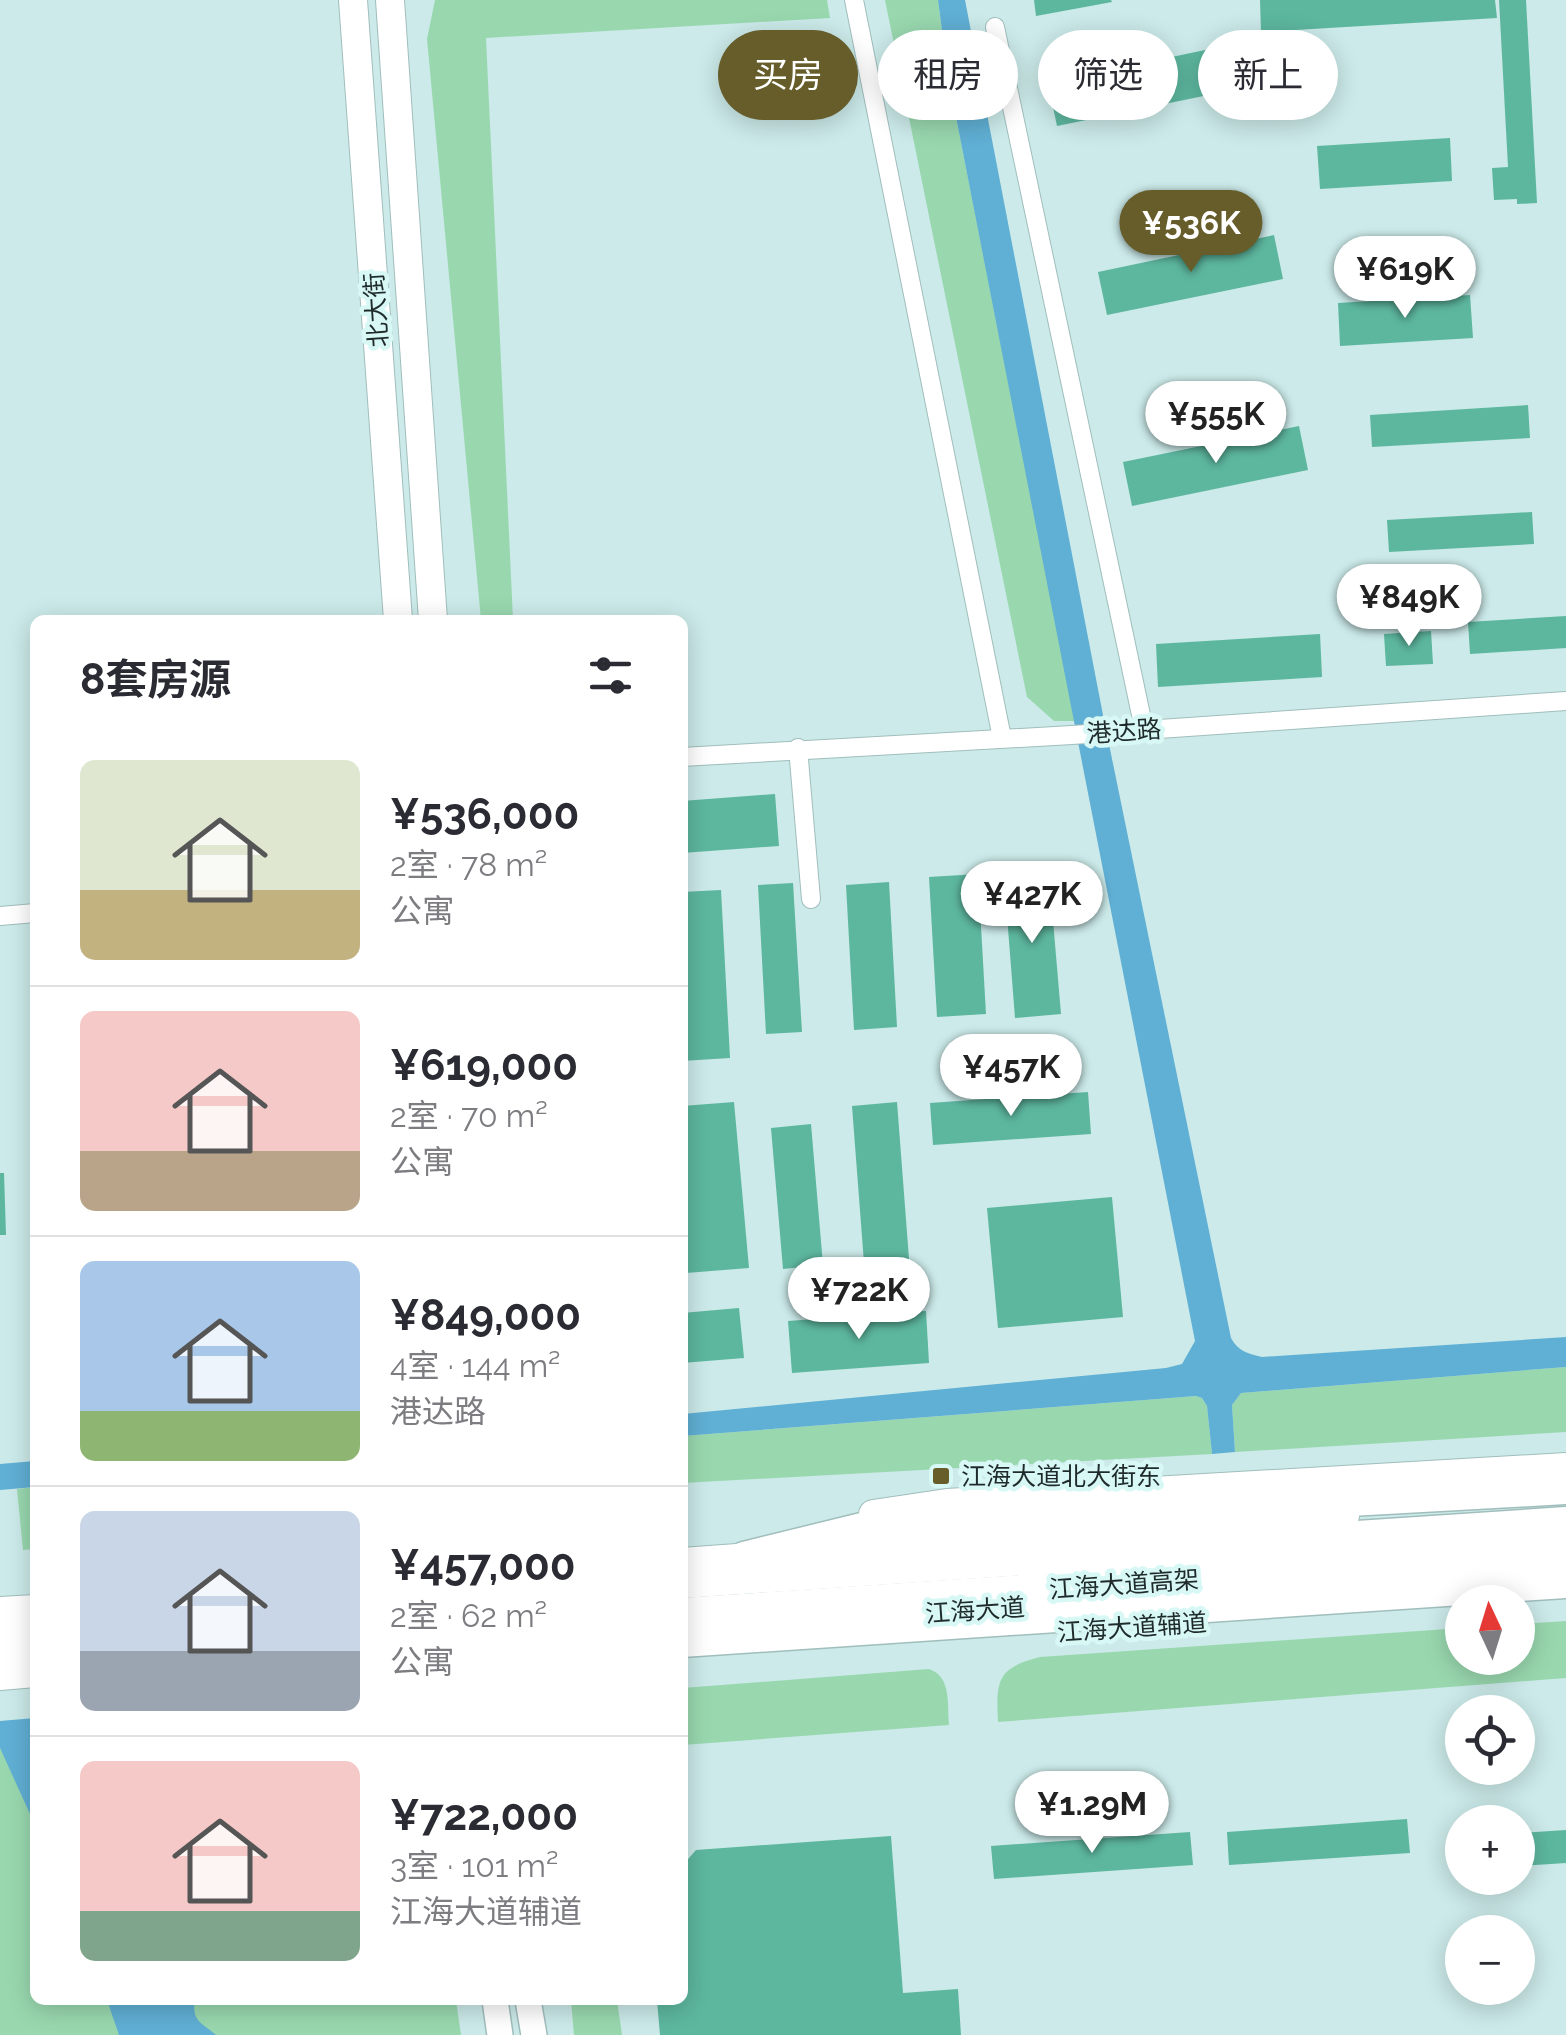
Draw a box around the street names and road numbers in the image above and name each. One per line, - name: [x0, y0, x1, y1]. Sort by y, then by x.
- street label: 北大街: [358, 272, 394, 348]
- street label: 港达路: [1086, 713, 1162, 749]
- street label: 江海大道高架: [1048, 1564, 1200, 1604]
- street label: 江海大道: [924, 1592, 1026, 1628]
- street label: 江海大道辅道: [1056, 1607, 1208, 1647]

